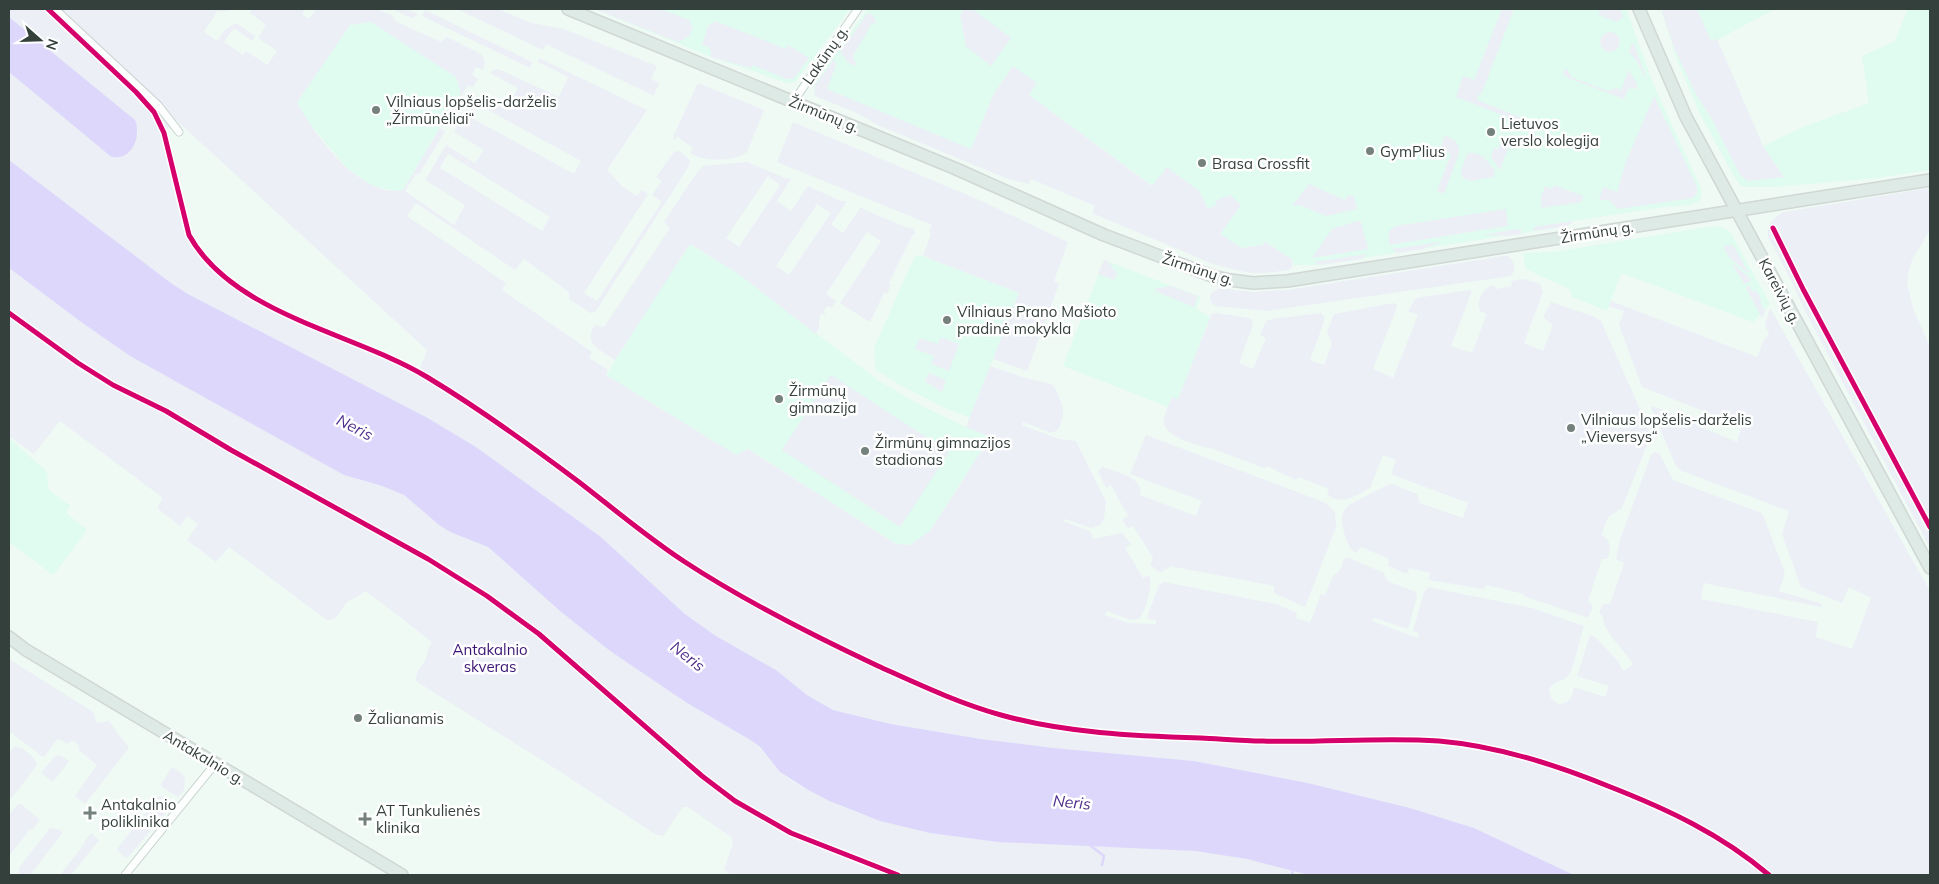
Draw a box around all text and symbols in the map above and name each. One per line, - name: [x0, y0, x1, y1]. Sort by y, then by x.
- north arrow: [15, 15, 65, 65]
- street label: Lakūnų g.: [798, 22, 852, 88]
- text: N: [42, 36, 62, 52]
- street label: Žirmūnų g.: [786, 91, 862, 137]
- place label: Vilniaus lopšelis-darželis „Žirmūnėliai“: [386, 92, 557, 128]
- marker: Vilniaus lopšelis-darželis „Žirmūnėliai“: [370, 104, 382, 116]
- place label: Lietuvos verslo kolegija: [1501, 114, 1599, 150]
- marker: Lietuvos verslo kolegija: [1485, 126, 1497, 138]
- place label: GymPlius: [1380, 142, 1445, 161]
- marker: GymPlius: [1364, 145, 1376, 157]
- place label: Brasa Crossfit: [1212, 154, 1310, 173]
- marker: Brasa Crossfit: [1196, 157, 1208, 169]
- street label: Žirmūnų g.: [1559, 217, 1635, 247]
- street label: Žirmūnų g.: [1160, 249, 1236, 289]
- street label: Kareivių g.: [1755, 255, 1805, 327]
- place label: Vilniaus Prano Mašioto pradinė mokykla: [957, 302, 1116, 338]
- marker: Vilniaus Prano Mašioto pradinė mokykla: [941, 314, 953, 326]
- place label: Žirmūnų gimnazija: [789, 381, 857, 417]
- marker: Žirmūnų gimnazija: [773, 393, 785, 405]
- water label: Neris: [333, 409, 377, 445]
- place label: Vilniaus lopšelis-darželis „Vieversys“: [1581, 410, 1752, 446]
- marker: Vilniaus lopšelis-darželis „Vieversys“: [1565, 422, 1577, 434]
- place label: Žirmūnų gimnazijos stadionas: [875, 433, 1011, 469]
- marker: Žirmūnų gimnazijos stadionas: [859, 445, 871, 457]
- water label: Neris: [667, 636, 709, 676]
- park label: Antakalnio skveras: [452, 640, 528, 676]
- place label: Žalianamis: [368, 709, 444, 728]
- marker: Žalianamis: [352, 712, 364, 724]
- street label: Antakalnio g.: [160, 725, 248, 789]
- water label: Neris: [1052, 790, 1092, 814]
- place label: Antakalnio poliklinika: [101, 795, 176, 831]
- place label: AT Tunkulienės klinika: [376, 801, 480, 837]
- marker: Antakalnio poliklinika: [83, 806, 97, 820]
- marker: AT Tunkulienės klinika: [358, 812, 372, 826]

